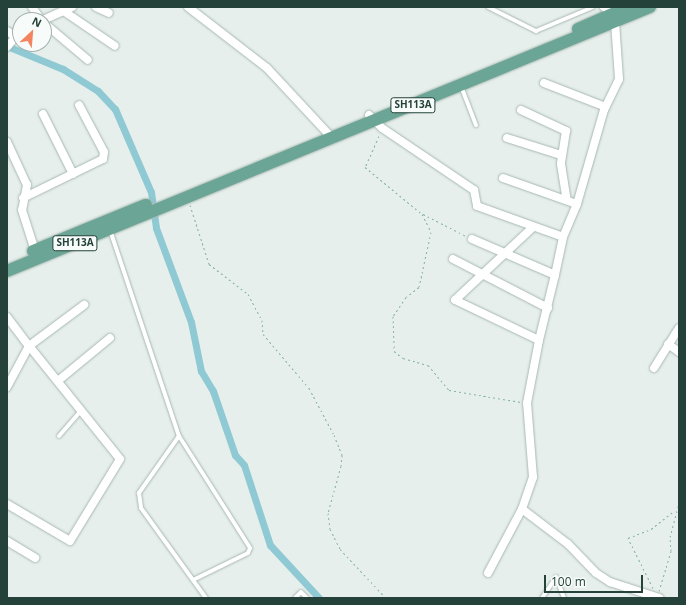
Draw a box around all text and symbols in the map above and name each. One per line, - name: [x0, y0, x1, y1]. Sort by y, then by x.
- north arrow: [12, 12, 52, 52]
- text: N: [30, 13, 44, 30]
- road number: SH113A: [390, 97, 436, 113]
- road number: SH113A: [52, 235, 98, 251]
- scale bar: [546, 567, 645, 593]
- text: 100 m: [551, 573, 586, 590]

